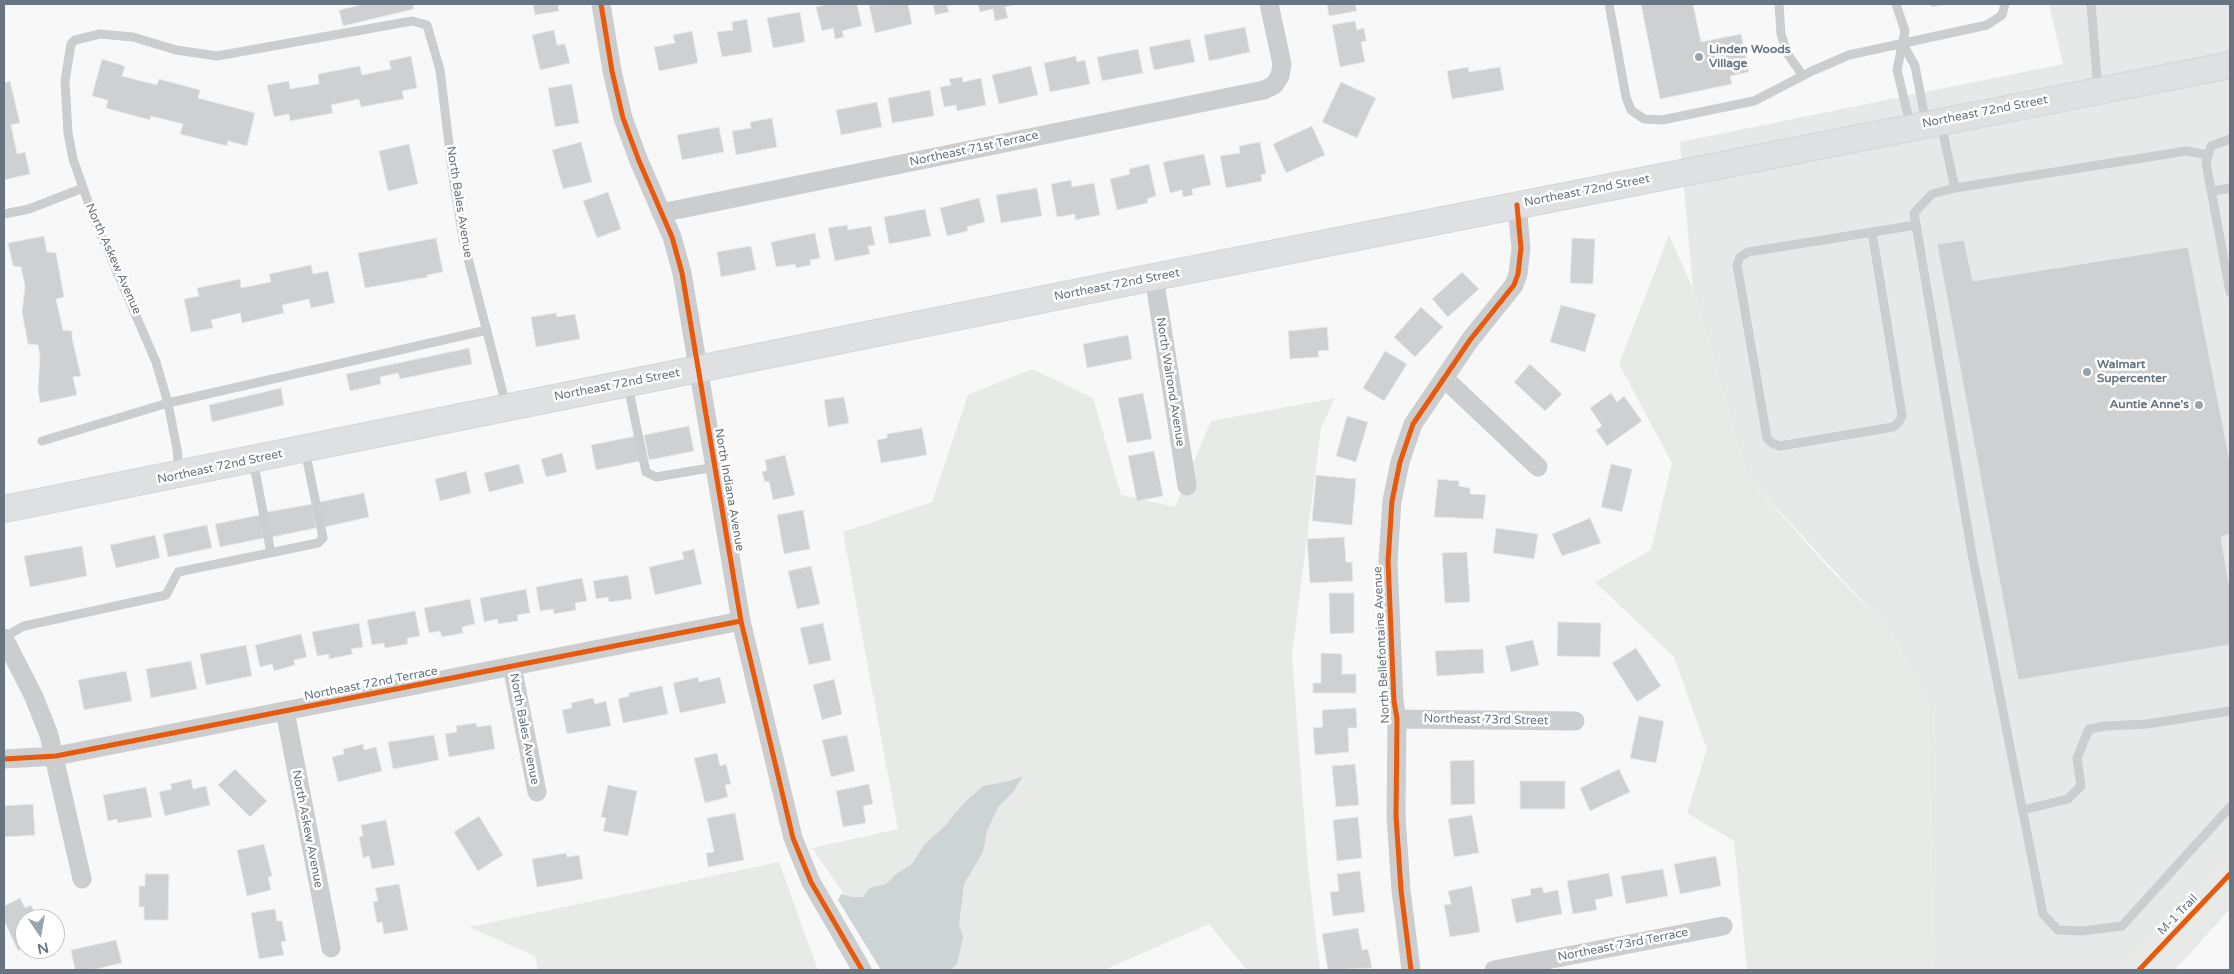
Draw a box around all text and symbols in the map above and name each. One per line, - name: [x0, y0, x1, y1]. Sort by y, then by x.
- place label: Linden Woods Village: [1709, 43, 1791, 71]
- marker: Linden Woods Village: [1693, 51, 1705, 63]
- street label: Northeast 72nd Street: [1921, 93, 2049, 131]
- street label: Northeast 71st Terrace: [908, 128, 1040, 170]
- street label: North Bales Avenue: [443, 145, 475, 259]
- street label: Northeast 72nd Street: [1523, 172, 1651, 210]
- street label: North Askew Avenue: [82, 201, 144, 317]
- street label: Northeast 72nd Street: [1053, 266, 1181, 304]
- street label: North Walrond Avenue: [1153, 316, 1187, 448]
- place label: Walmart Supercenter: [2097, 358, 2167, 386]
- street label: Northeast 72nd Street: [553, 366, 681, 404]
- marker: Walmart Supercenter: [2081, 366, 2093, 378]
- place label: Auntie Anne's: [2110, 398, 2189, 412]
- marker: Auntie Anne's: [2193, 399, 2205, 411]
- street label: North Indiana Avenue: [711, 427, 747, 553]
- street label: Northeast 72nd Street: [156, 447, 284, 487]
- street label: North Bellefontaine Avenue: [1371, 566, 1393, 724]
- street label: Northeast 72nd Terrace: [303, 664, 439, 704]
- street label: North Bales Avenue: [506, 672, 542, 786]
- street label: Northeast 73rd Street: [1424, 712, 1548, 728]
- street label: North Askew Avenue: [289, 769, 325, 889]
- street label: M-1 Trail: [2155, 892, 2201, 938]
- north arrow: [15, 909, 65, 959]
- street label: Northeast 73rd Terrace: [1556, 925, 1690, 965]
- text: N: [36, 939, 50, 958]

